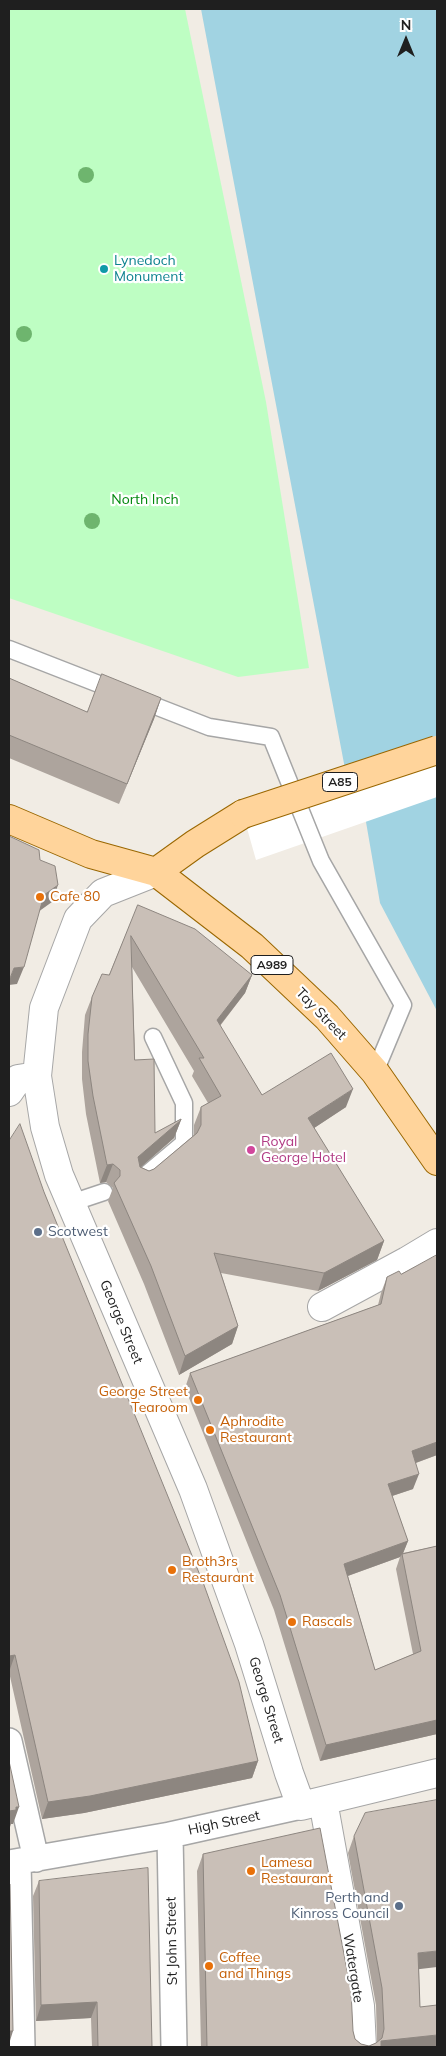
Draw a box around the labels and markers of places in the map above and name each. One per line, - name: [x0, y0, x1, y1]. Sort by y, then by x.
- place label: Lynedoch Monument: [114, 253, 183, 286]
- marker: Lynedoch Monument: [98, 263, 110, 275]
- place label: Cafe 80: [50, 889, 100, 905]
- marker: Cafe 80: [34, 891, 46, 903]
- place label: Royal George Hotel: [261, 1134, 346, 1166]
- marker: Royal George Hotel: [245, 1144, 257, 1156]
- place label: Scotwest: [48, 1224, 108, 1240]
- marker: Scotwest: [32, 1226, 44, 1238]
- place label: George Street Tearoom: [99, 1384, 188, 1416]
- marker: George Street Tearoom: [192, 1394, 204, 1406]
- place label: Aphrodite Restaurant: [220, 1414, 292, 1446]
- marker: Aphrodite Restaurant: [204, 1424, 216, 1436]
- place label: Broth3rs Restaurant: [182, 1554, 254, 1586]
- marker: Broth3rs Restaurant: [166, 1564, 178, 1576]
- place label: Rascals: [302, 1614, 353, 1630]
- marker: Rascals: [286, 1616, 298, 1628]
- place label: Lamesa Restaurant: [261, 1855, 333, 1888]
- marker: Lamesa Restaurant: [245, 1865, 257, 1877]
- place label: Perth and Kinross Council: [291, 1890, 389, 1922]
- marker: Perth and Kinross Council: [393, 1900, 405, 1912]
- place label: Coffee and Things: [219, 1950, 291, 1982]
- marker: Coffee and Things: [203, 1960, 215, 1972]

